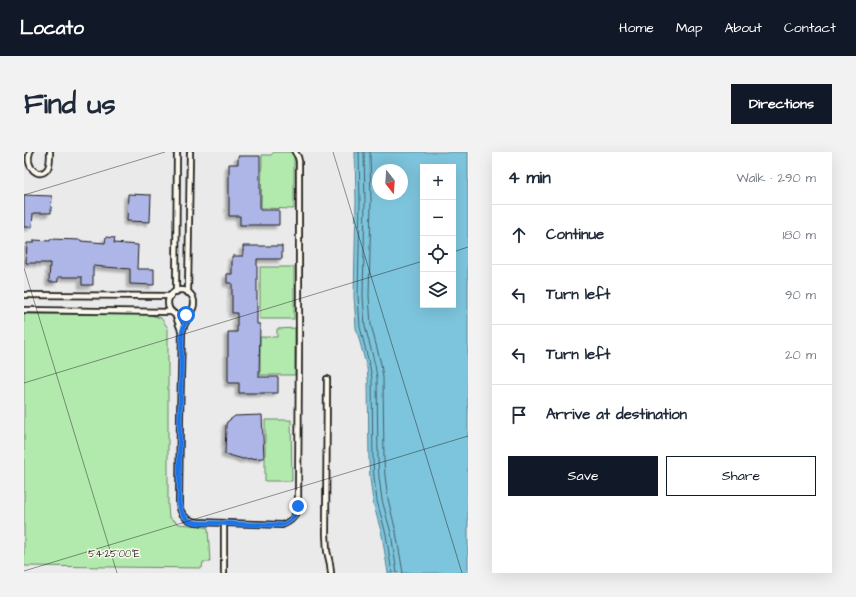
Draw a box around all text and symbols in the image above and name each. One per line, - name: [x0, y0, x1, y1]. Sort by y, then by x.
- text: Locato: [20, 15, 84, 42]
- text: Home: [619, 18, 654, 38]
- text: Map: [676, 18, 702, 38]
- text: About: [724, 18, 762, 38]
- text: Contact: [784, 18, 836, 38]
- button: Directions: [731, 84, 832, 124]
- text: Find us: [24, 85, 115, 124]
- north arrow: [372, 164, 408, 200]
- map controls: [420, 164, 456, 308]
- button: +: [420, 164, 456, 200]
- text: 4 min: [508, 166, 551, 190]
- text: Walk · 290 m: [737, 169, 816, 187]
- button: −: [420, 200, 456, 236]
- icon: ahead: [508, 224, 530, 246]
- text: Continue: [546, 224, 604, 245]
- text: 180 m: [782, 226, 816, 244]
- button: locate: [420, 236, 456, 272]
- button: layers: [420, 272, 456, 308]
- icon: left: [508, 284, 530, 306]
- text: Turn left: [546, 284, 610, 305]
- text: 90 m: [785, 286, 816, 304]
- route start: [177, 306, 195, 324]
- icon: left: [508, 344, 530, 366]
- text: Turn left: [546, 344, 610, 365]
- text: 20 m: [785, 346, 816, 364]
- icon: arrive: [508, 404, 530, 426]
- text: Arrive at destination: [546, 404, 687, 425]
- button: Save: [508, 456, 658, 496]
- button: Share: [666, 456, 816, 496]
- route end: [289, 497, 307, 515]
- text: 54°25'00"E: [88, 547, 140, 561]

